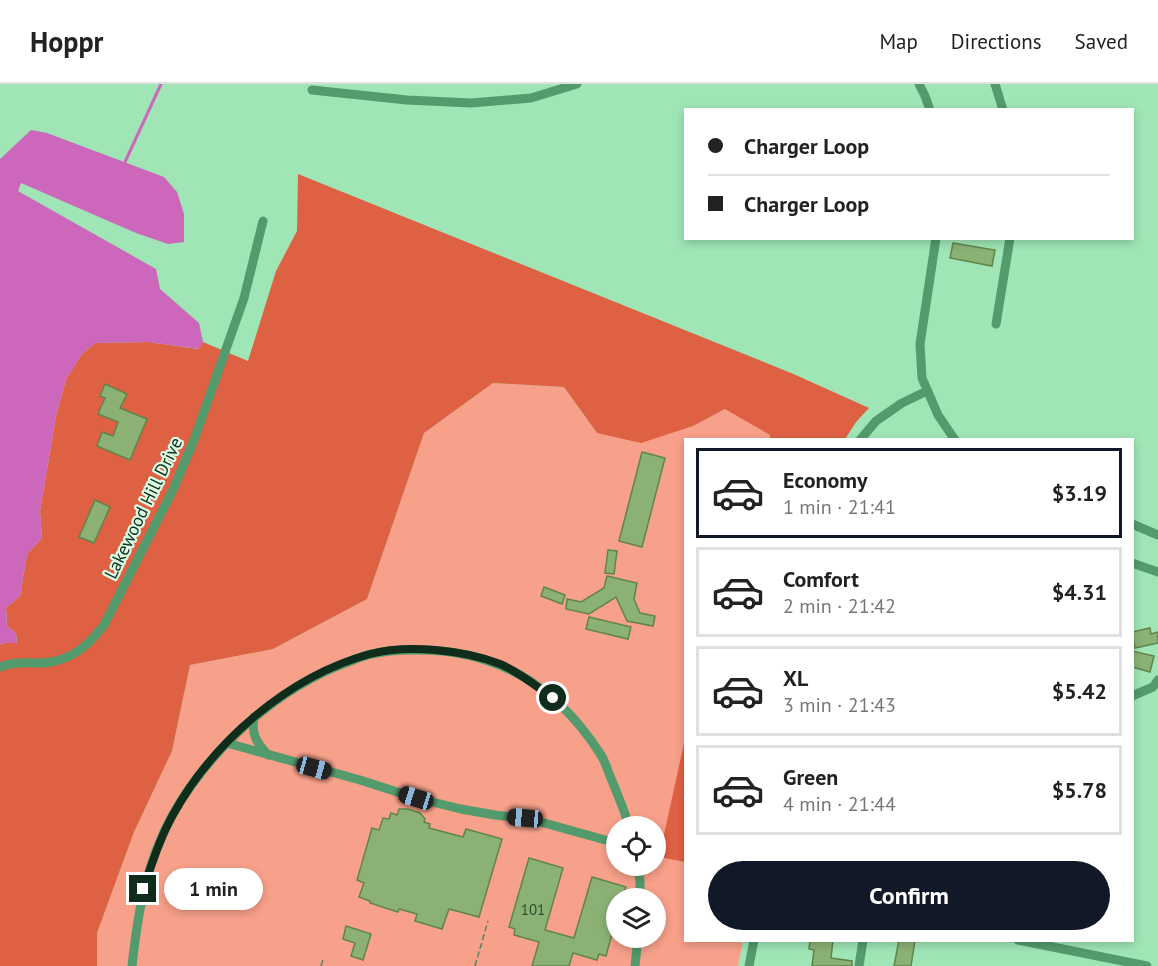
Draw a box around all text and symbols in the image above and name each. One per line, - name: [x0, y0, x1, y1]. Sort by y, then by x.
- text: Hoppr: [30, 23, 103, 60]
- text: Map: [879, 28, 918, 55]
- text: Directions: [951, 28, 1042, 55]
- text: Saved: [1075, 28, 1128, 55]
- text: Charger Loop: [744, 132, 869, 160]
- text: Charger Loop: [744, 190, 869, 218]
- street label: Lakewood Hill Drive: [99, 433, 187, 583]
- icon: car: [711, 466, 765, 520]
- text: Economy: [783, 466, 867, 494]
- text: $3.19: [1052, 479, 1107, 507]
- text: 1 min · 21:41: [783, 494, 896, 520]
- icon: car: [711, 565, 765, 619]
- text: Comfort: [783, 565, 859, 593]
- text: $4.31: [1052, 578, 1107, 606]
- text: 2 min · 21:42: [783, 593, 896, 619]
- icon: car: [711, 664, 765, 718]
- text: XL: [783, 664, 808, 692]
- text: $5.42: [1052, 677, 1107, 705]
- route start: [539, 684, 566, 711]
- text: 3 min · 21:43: [783, 692, 896, 718]
- car: [294, 755, 334, 781]
- icon: car: [711, 763, 765, 817]
- text: Green: [783, 763, 838, 791]
- text: $5.78: [1052, 776, 1107, 804]
- car: [396, 784, 436, 812]
- text: 4 min · 21:44: [783, 791, 896, 817]
- car: [506, 807, 544, 829]
- map controls: [606, 816, 666, 948]
- button: locate: [606, 816, 666, 876]
- button: Confirm: [708, 861, 1110, 930]
- callout: 1 min: [164, 868, 263, 910]
- route end: [129, 875, 156, 902]
- text: 1 min: [189, 876, 238, 902]
- button: layers: [606, 888, 666, 948]
- house number: 101: [521, 900, 545, 919]

